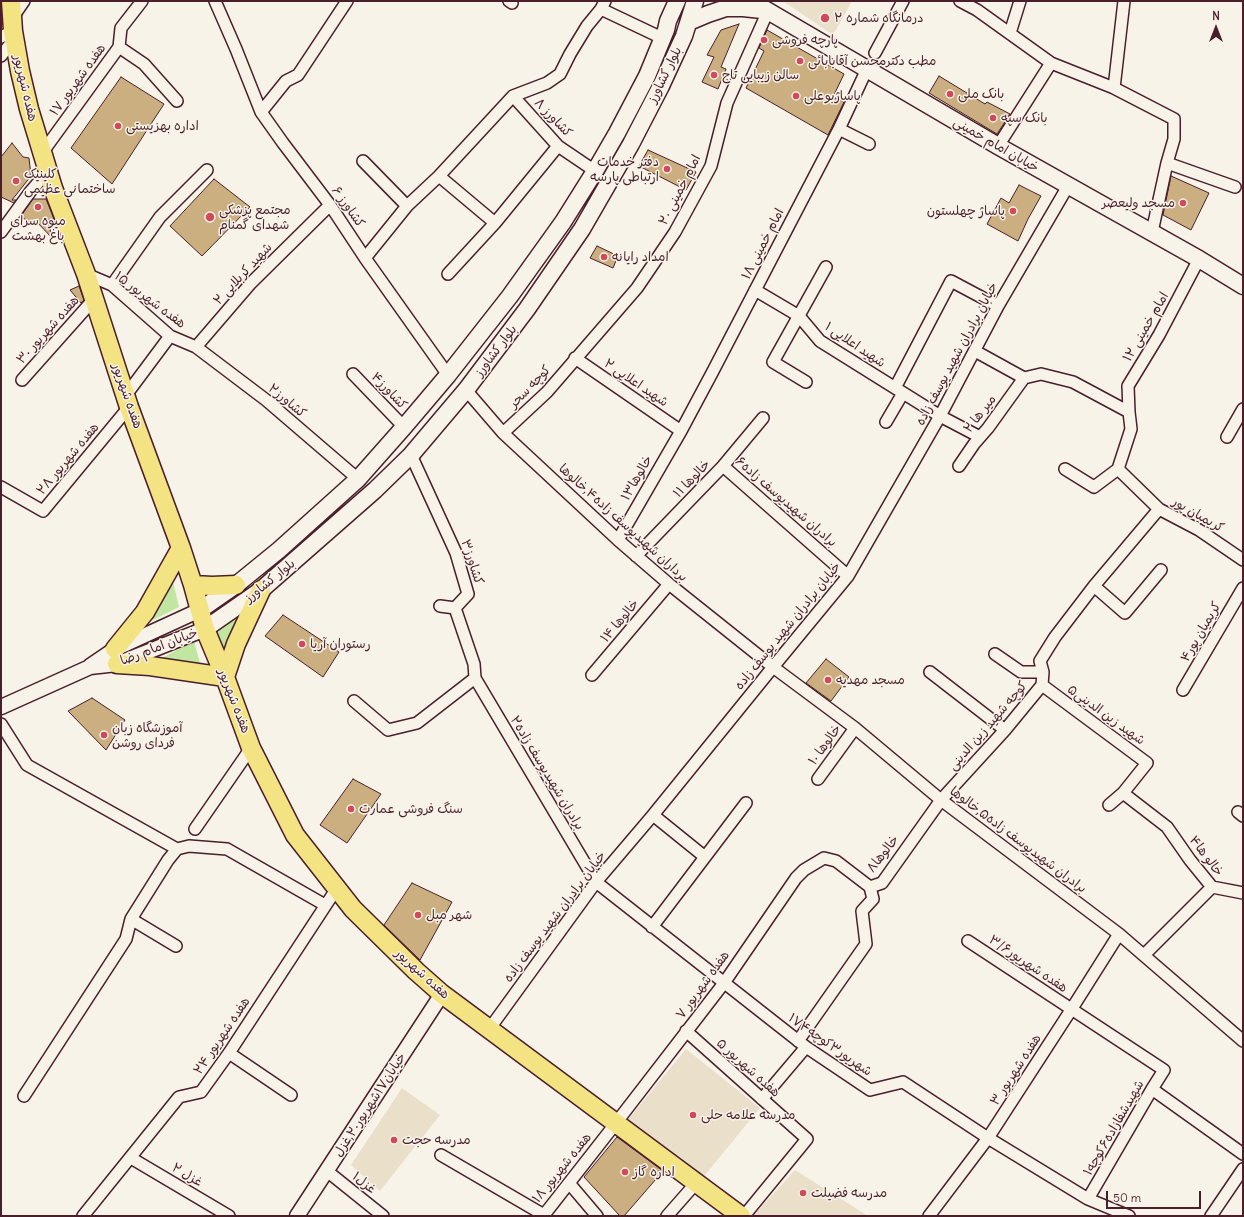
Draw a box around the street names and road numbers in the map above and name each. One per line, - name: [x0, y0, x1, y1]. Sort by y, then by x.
- street label: هفده شهریور ۱۷: [47, 41, 109, 119]
- street label: بلوار کشاورز: [645, 44, 685, 106]
- street label: هفده شهریور: [10, 53, 40, 123]
- street label: کشاورز ۸: [531, 95, 575, 141]
- street label: خیابان امام خمینی: [951, 114, 1041, 176]
- street label: امام خمینی ۲۰: [656, 152, 704, 228]
- street label: کشاورز ۶: [328, 183, 368, 231]
- street label: امام خمینی ۱۸: [738, 206, 788, 282]
- street label: شهید کربلایی ۲: [210, 240, 276, 308]
- street label: هفده شهریور ۱۵: [111, 268, 189, 332]
- street label: خیابان برادران شهید یوسف زاده: [913, 280, 1001, 428]
- street label: امام خمینی ۱۲: [1120, 290, 1172, 364]
- street label: هفده شهریور ۳۰: [13, 293, 83, 367]
- street label: شهید اعلایی ۱: [822, 319, 888, 371]
- street label: بلوار کشاورز: [471, 322, 521, 380]
- street label: شهید اعلایی ۲: [601, 356, 671, 410]
- street label: هفده شهریور: [109, 361, 145, 431]
- street label: کوچه سحر: [506, 362, 554, 412]
- street label: کشاورز۴: [368, 369, 410, 413]
- street label: کشاورز۲: [265, 381, 309, 421]
- street label: میر ها ۲: [960, 392, 1000, 436]
- street label: هفده شهریور ۲۸: [33, 420, 103, 498]
- street label: خالوها۱۳: [618, 453, 656, 503]
- street label: برادران شهیدیوسف زاده۶: [732, 454, 840, 550]
- street label: خالوها ۱۱: [670, 457, 714, 501]
- street label: برداران شهیدیوسف زاده۴,خالوها: [555, 461, 691, 585]
- street label: کریمیان پور: [1169, 494, 1227, 536]
- street label: کشاورز۳: [457, 538, 487, 586]
- street label: بلوار کشاورز: [241, 556, 299, 606]
- street label: خیابان برادران شهید یوسف زاده: [732, 559, 844, 693]
- street label: خالوها ۱۴: [598, 596, 642, 646]
- street label: کریمیان پور۴: [1178, 599, 1224, 665]
- street label: خیابان امام رضا: [118, 625, 200, 669]
- street label: هفده شهریور: [215, 666, 253, 736]
- street label: کوچه شهید زین الدینی: [945, 678, 1031, 774]
- street label: شهید زین الدینی۵: [1064, 682, 1148, 748]
- street label: برادران شهیدیوسف زاده۲: [507, 713, 587, 833]
- street label: خالوها ۱۰: [805, 722, 845, 768]
- street label: برادران شهیدیوسف زاده۵,خالوها: [947, 783, 1089, 897]
- street label: خالوها۸: [864, 832, 902, 876]
- street label: خالو ها۴: [1186, 833, 1226, 879]
- street label: خیابان برادران شهید یوسف زاده: [501, 848, 609, 986]
- street label: هفده شهریور۳/۶: [986, 932, 1070, 996]
- street label: هفده شهریور: [391, 945, 453, 1003]
- street label: هفده شهریور ۷: [673, 948, 733, 1022]
- street label: هفده شهریور ۲۴: [190, 994, 254, 1078]
- street label: ۱۷شهریور۳کوچه۴: [785, 1010, 875, 1080]
- street label: هفده شهریور ۳: [987, 1031, 1045, 1109]
- street label: هفده شهریور ۵: [713, 1035, 783, 1101]
- street label: خیابان۱۷شهریور۲۰,غزل: [331, 1050, 409, 1160]
- street label: شهیدشفازاده۶کوچه۱: [1080, 1078, 1148, 1178]
- street label: هفده شهریور ۱۸: [529, 1130, 595, 1206]
- street label: غزل ۲: [169, 1160, 205, 1190]
- street label: غزل۱: [349, 1169, 379, 1197]

